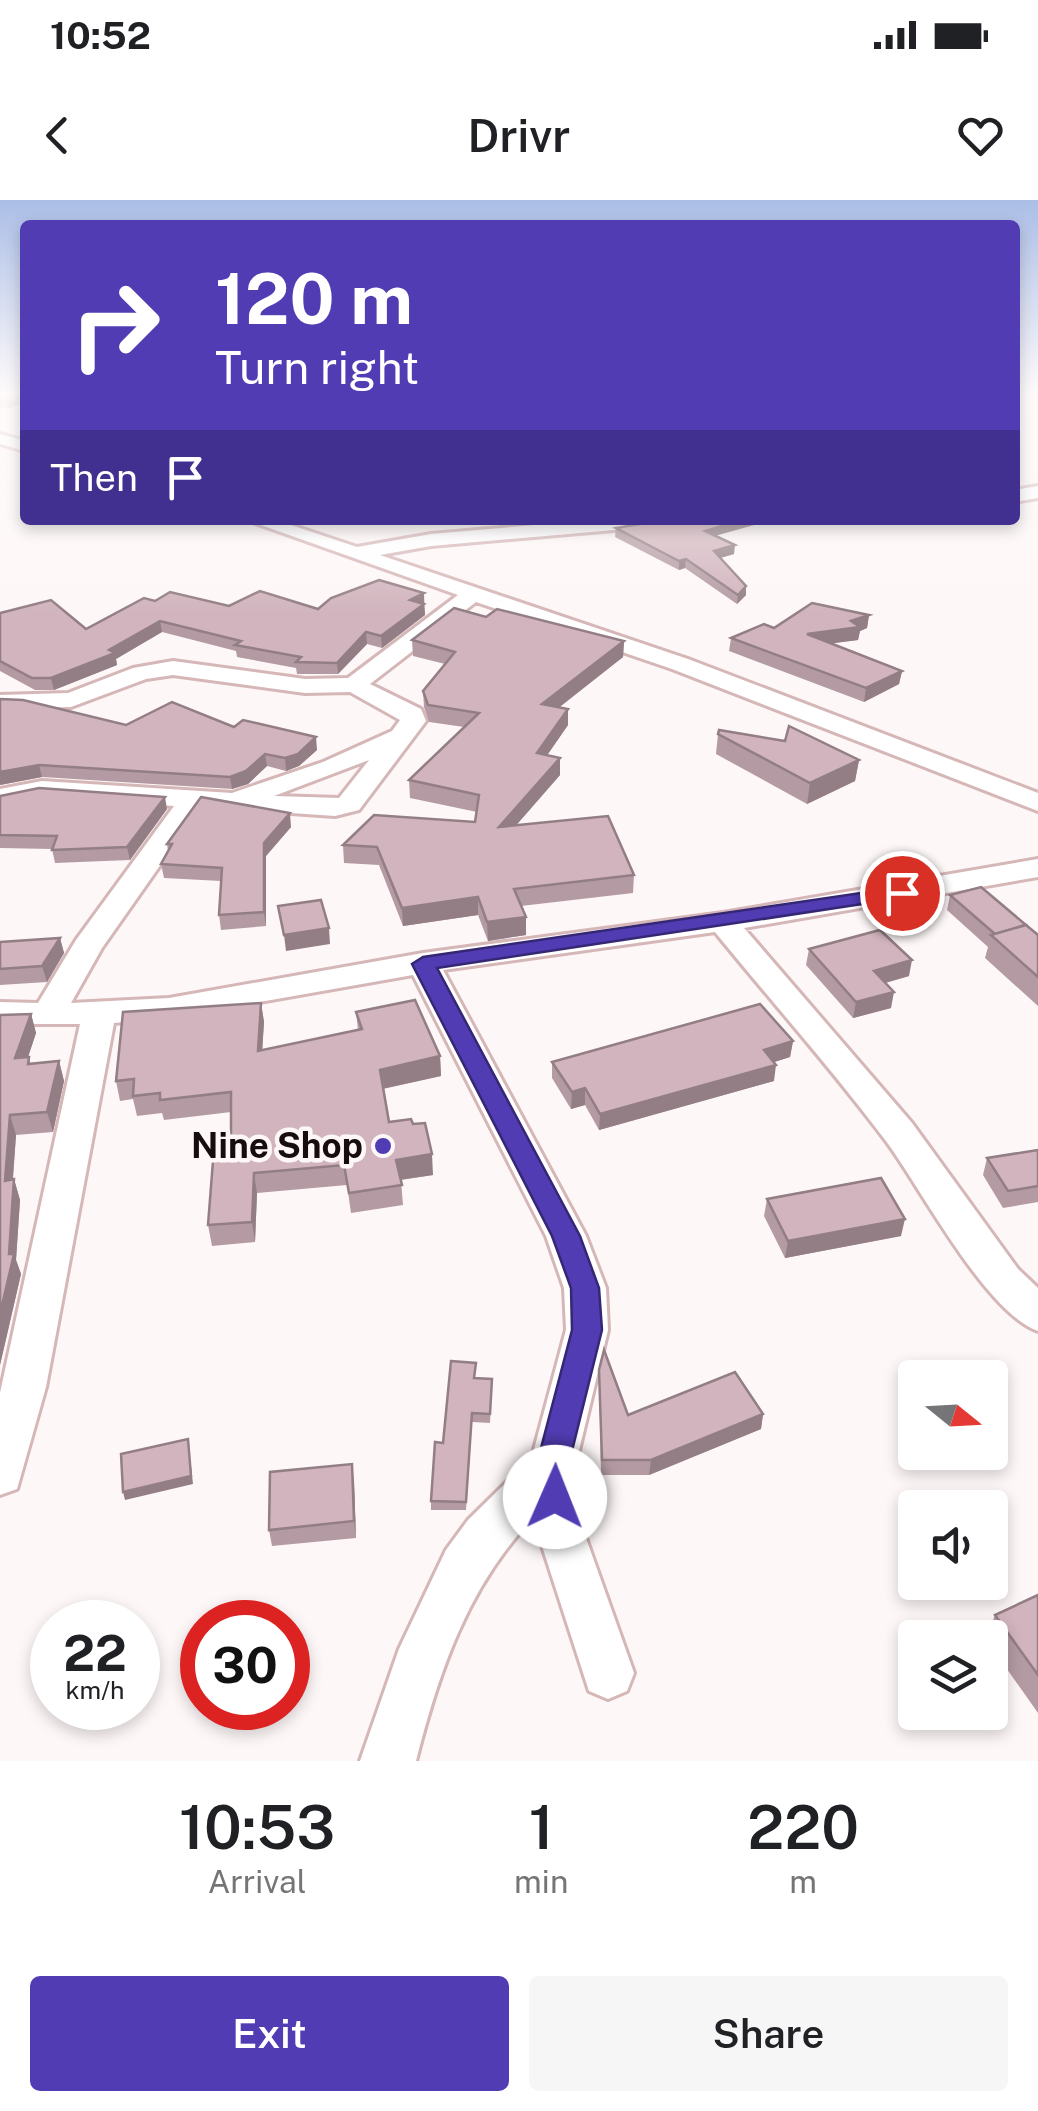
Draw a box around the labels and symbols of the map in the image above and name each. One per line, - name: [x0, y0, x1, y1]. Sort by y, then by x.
- pin: [860, 851, 945, 936]
- place label: Nine Shop: [191, 1125, 363, 1166]
- marker: Nine Shop: [372, 1135, 394, 1157]
- north arrow: [898, 1360, 1008, 1470]
- position arrow: [503, 1445, 607, 1549]
- speed limit sign: 30: [180, 1600, 310, 1730]

